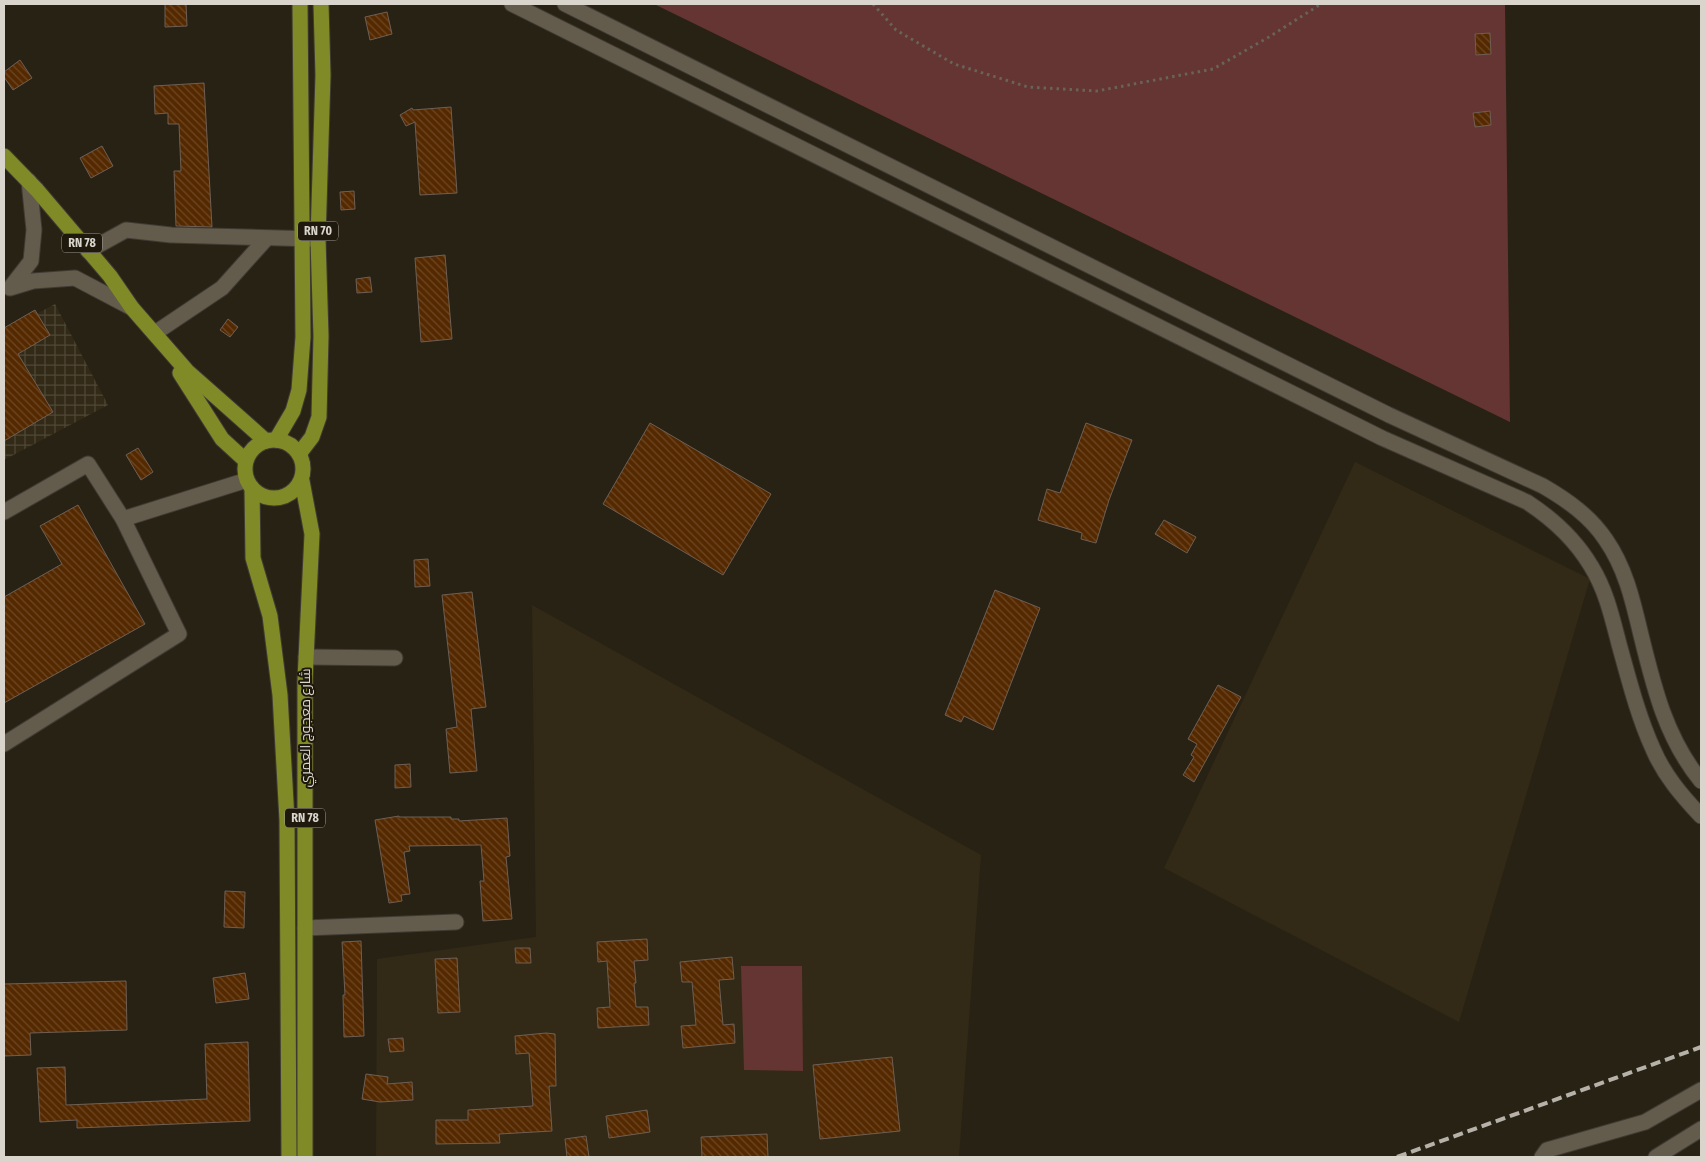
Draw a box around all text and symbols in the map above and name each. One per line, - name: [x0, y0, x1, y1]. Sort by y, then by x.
- road number: RN 70: [298, 222, 338, 240]
- road number: RN 78: [62, 234, 102, 252]
- street label: شارع معجوج العمري: [297, 669, 317, 787]
- road number: RN 78: [285, 808, 325, 828]

